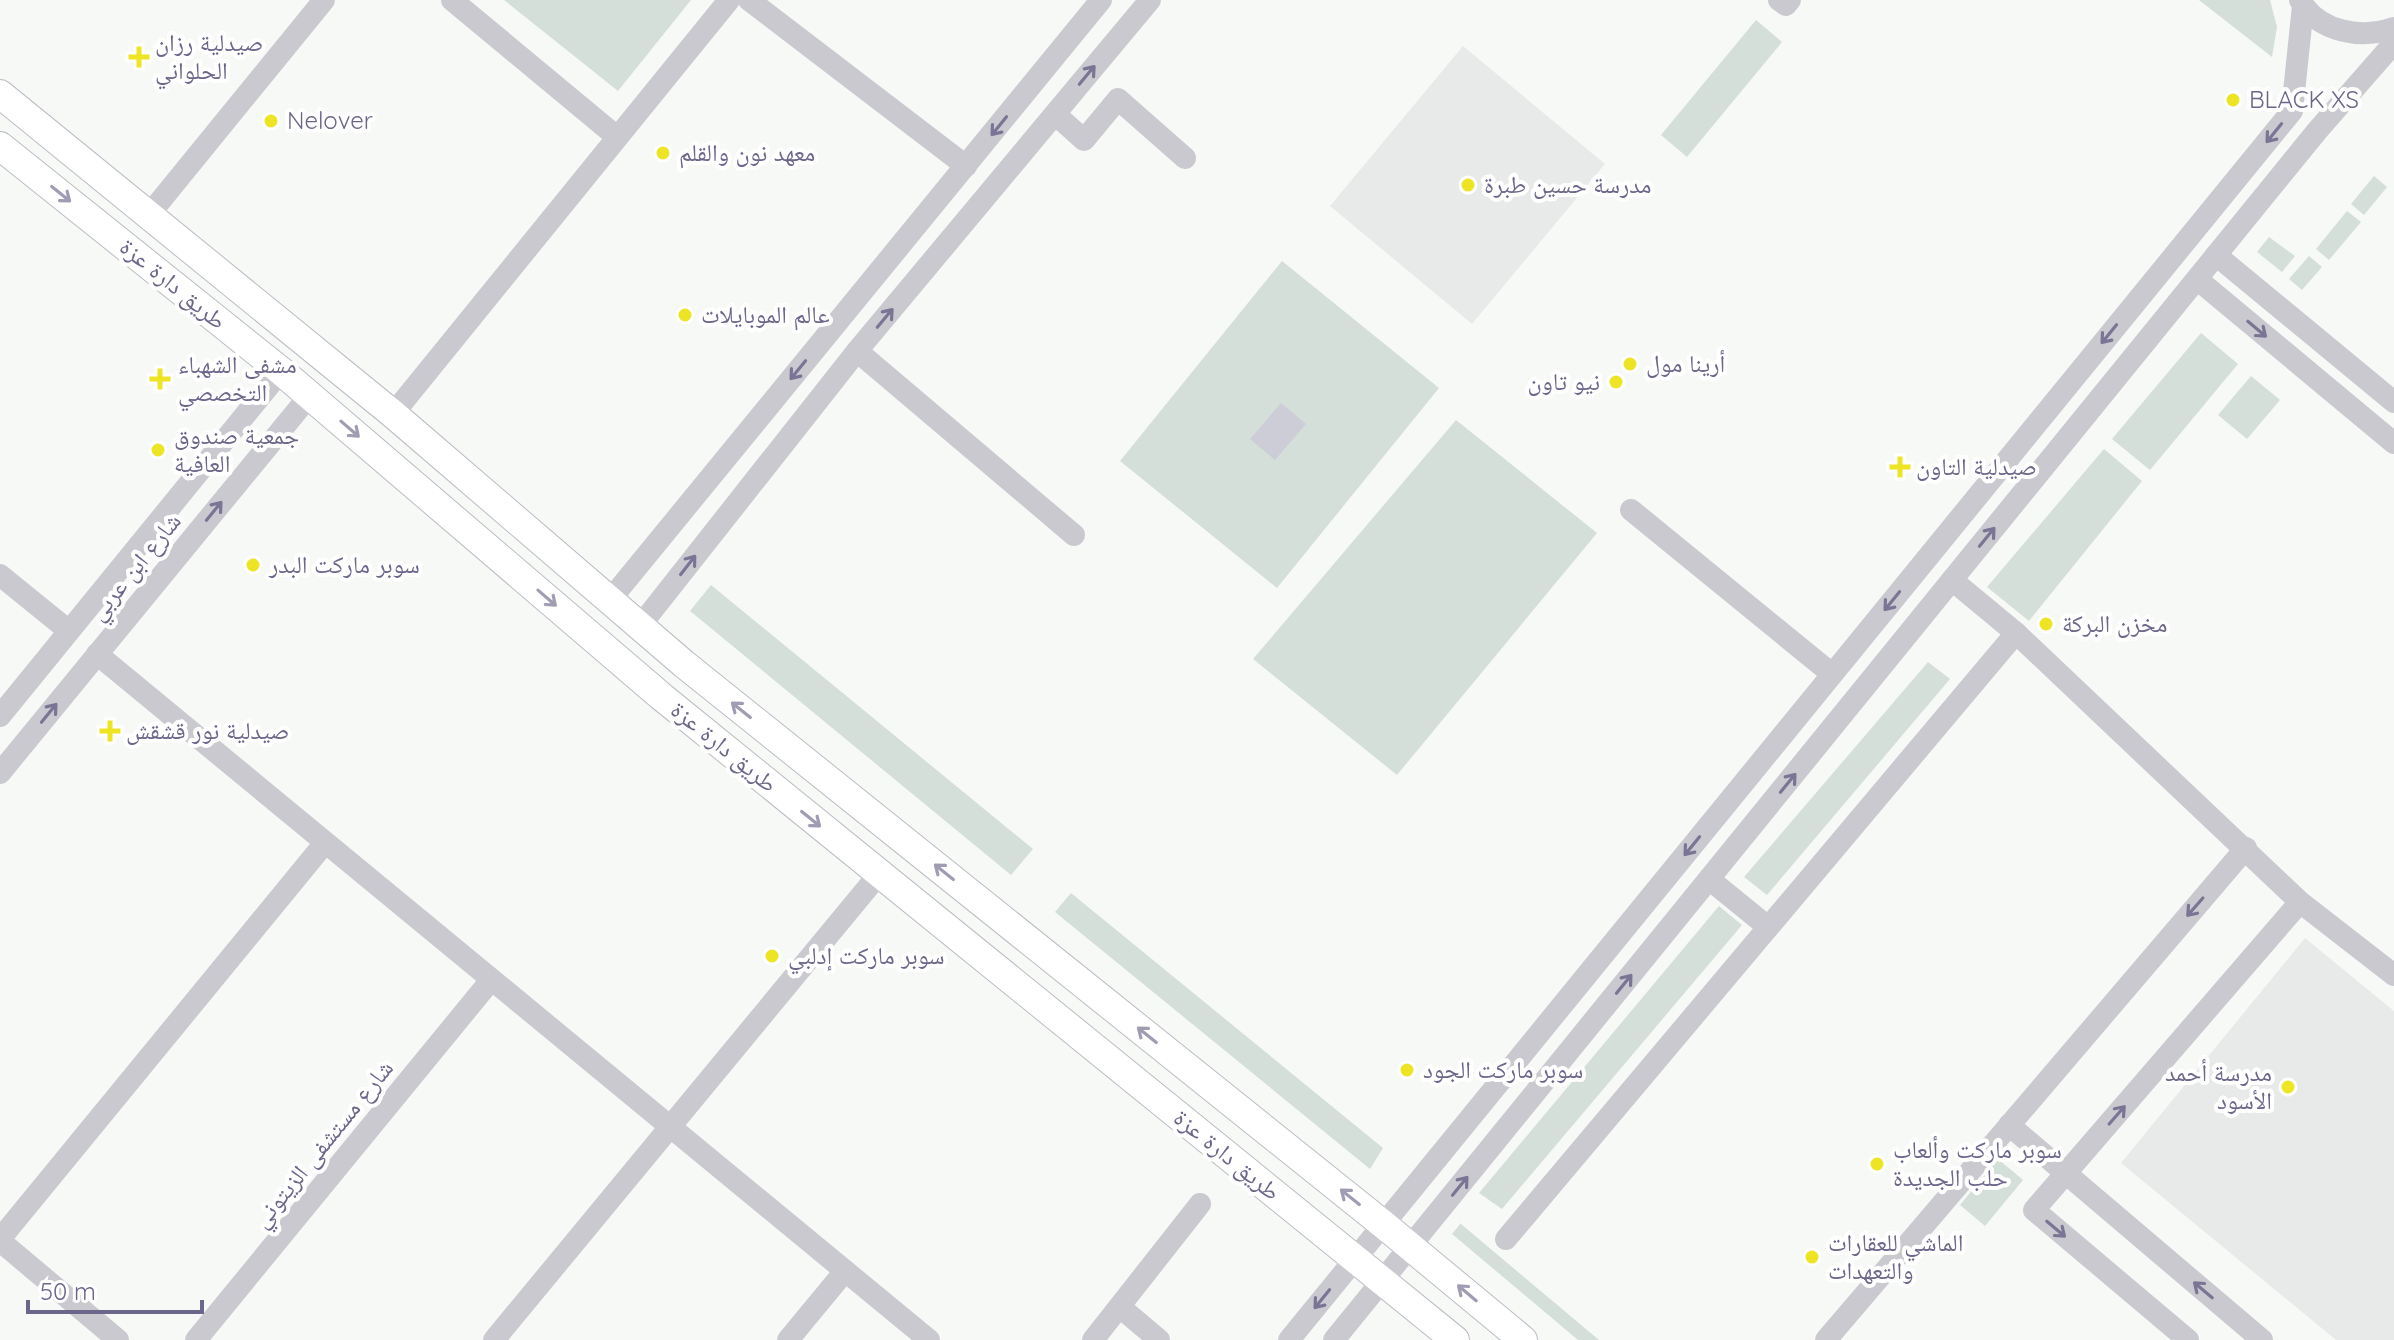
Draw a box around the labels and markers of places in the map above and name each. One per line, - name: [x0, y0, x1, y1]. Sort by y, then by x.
- place label: صيدلية رزان الحلواني: [155, 27, 263, 90]
- marker: صيدلية رزان الحلواني: [130, 48, 148, 66]
- place label: BLACK XS: [2249, 84, 2359, 114]
- marker: BLACK XS: [2224, 91, 2242, 109]
- place label: Nelover: [287, 105, 373, 135]
- marker: Nelover: [262, 112, 280, 130]
- place label: معهد نون والقلم: [679, 137, 815, 169]
- marker: معهد نون والقلم: [654, 144, 672, 162]
- place label: مدرسة حسين طبرة: [1484, 169, 1652, 199]
- marker: مدرسة حسين طبرة: [1459, 176, 1477, 194]
- place label: عالم الموبايلات: [701, 299, 830, 331]
- marker: عالم الموبايلات: [676, 306, 694, 324]
- place label: أرينا مول: [1646, 348, 1725, 378]
- place label: مشفى الشهباء التخصصي: [178, 349, 297, 412]
- marker: أرينا مول: [1621, 355, 1639, 373]
- place label: نيو تاون: [1527, 366, 1600, 396]
- marker: مشفى الشهباء التخصصي: [149, 368, 171, 390]
- marker: نيو تاون: [1607, 373, 1625, 391]
- place label: جمعية صندوق العافية: [174, 420, 299, 478]
- marker: جمعية صندوق العافية: [149, 441, 167, 459]
- place label: صيدلية التاون: [1916, 451, 2037, 481]
- marker: صيدلية التاون: [1891, 458, 1909, 476]
- place label: سوبر ماركت البدر: [268, 549, 420, 579]
- marker: سوبر ماركت البدر: [244, 556, 262, 574]
- place label: مخزن البركة: [2062, 608, 2168, 638]
- marker: مخزن البركة: [2037, 615, 2055, 633]
- place label: صيدلية نور قشقش: [126, 715, 289, 745]
- marker: صيدلية نور قشقش: [101, 722, 119, 740]
- place label: سوبر ماركت إدلبي: [788, 940, 945, 975]
- marker: سوبر ماركت إدلبي: [763, 947, 781, 965]
- place label: سوبر ماركت الجود: [1423, 1054, 1583, 1084]
- place label: مدرسة أحمد الأسود: [2165, 1057, 2272, 1115]
- marker: سوبر ماركت الجود: [1398, 1061, 1416, 1079]
- marker: مدرسة أحمد الأسود: [2279, 1078, 2297, 1096]
- place label: سوبر ماركت وألعاب حلب الجديدة: [1893, 1134, 2062, 1192]
- marker: سوبر ماركت وألعاب حلب الجديدة: [1868, 1155, 1886, 1173]
- place label: الماشي للعقارات والتعهدات: [1828, 1227, 1963, 1285]
- marker: الماشي للعقارات والتعهدات: [1803, 1248, 1821, 1266]

